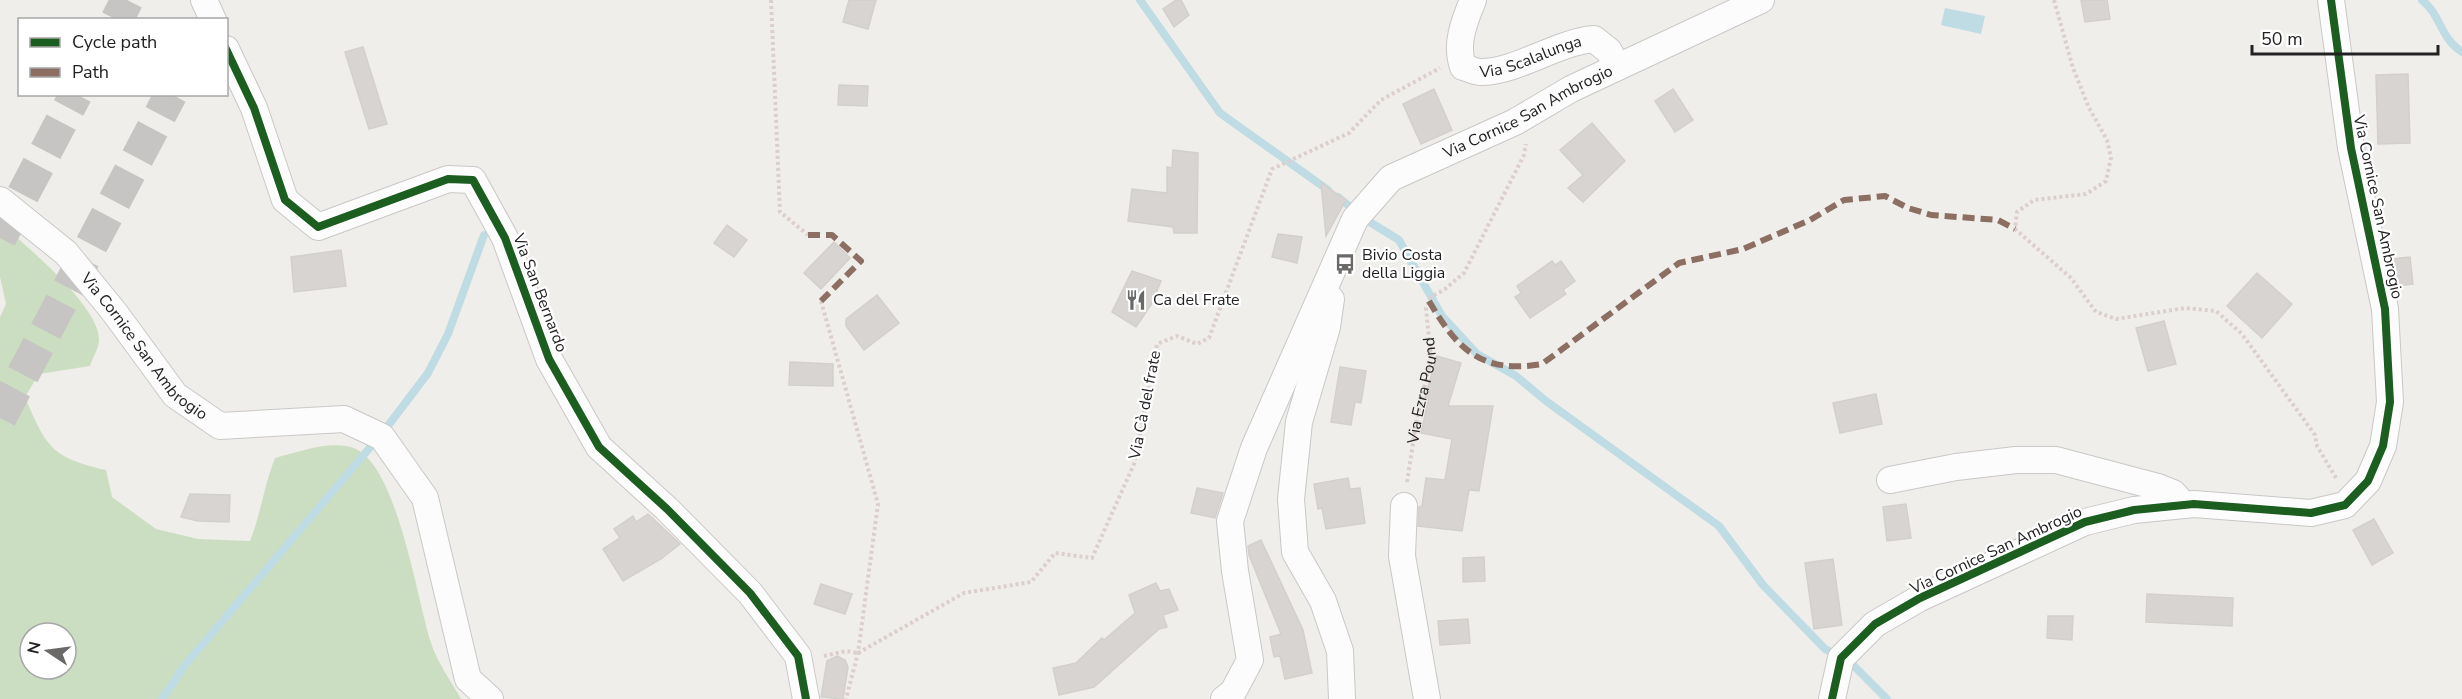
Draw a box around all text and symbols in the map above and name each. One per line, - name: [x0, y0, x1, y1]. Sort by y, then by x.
- legend: [18, 18, 228, 96]
- scale bar: [2252, 18, 2438, 56]
- text: 50 m: [2261, 27, 2303, 51]
- text: Cycle path: [72, 30, 157, 54]
- street label: Via Scalalunga: [1478, 30, 1584, 83]
- text: Path: [72, 60, 109, 84]
- street label: Via Cornice San Ambrogio: [1439, 60, 1616, 164]
- street label: Via Cornice San Ambrogio: [2348, 112, 2408, 301]
- street label: Via San Bernardo: [507, 230, 573, 356]
- place label: Bivio Costa della Liggia: [1362, 244, 1445, 284]
- bus stop icon: Bivio Costa della Liggia: [1333, 252, 1357, 276]
- street label: Via Cornice San Ambrogio: [75, 267, 212, 425]
- restaurant icon: Ca del Frate: [1124, 288, 1148, 312]
- place label: Ca del Frate: [1153, 289, 1240, 311]
- street label: Via Ezra Pound: [1402, 336, 1442, 446]
- street label: Via Cà del frate: [1123, 349, 1166, 462]
- street label: Via Cornice San Ambrogio: [1905, 500, 2086, 600]
- north arrow: [18, 621, 78, 681]
- text: N: [22, 640, 46, 656]

